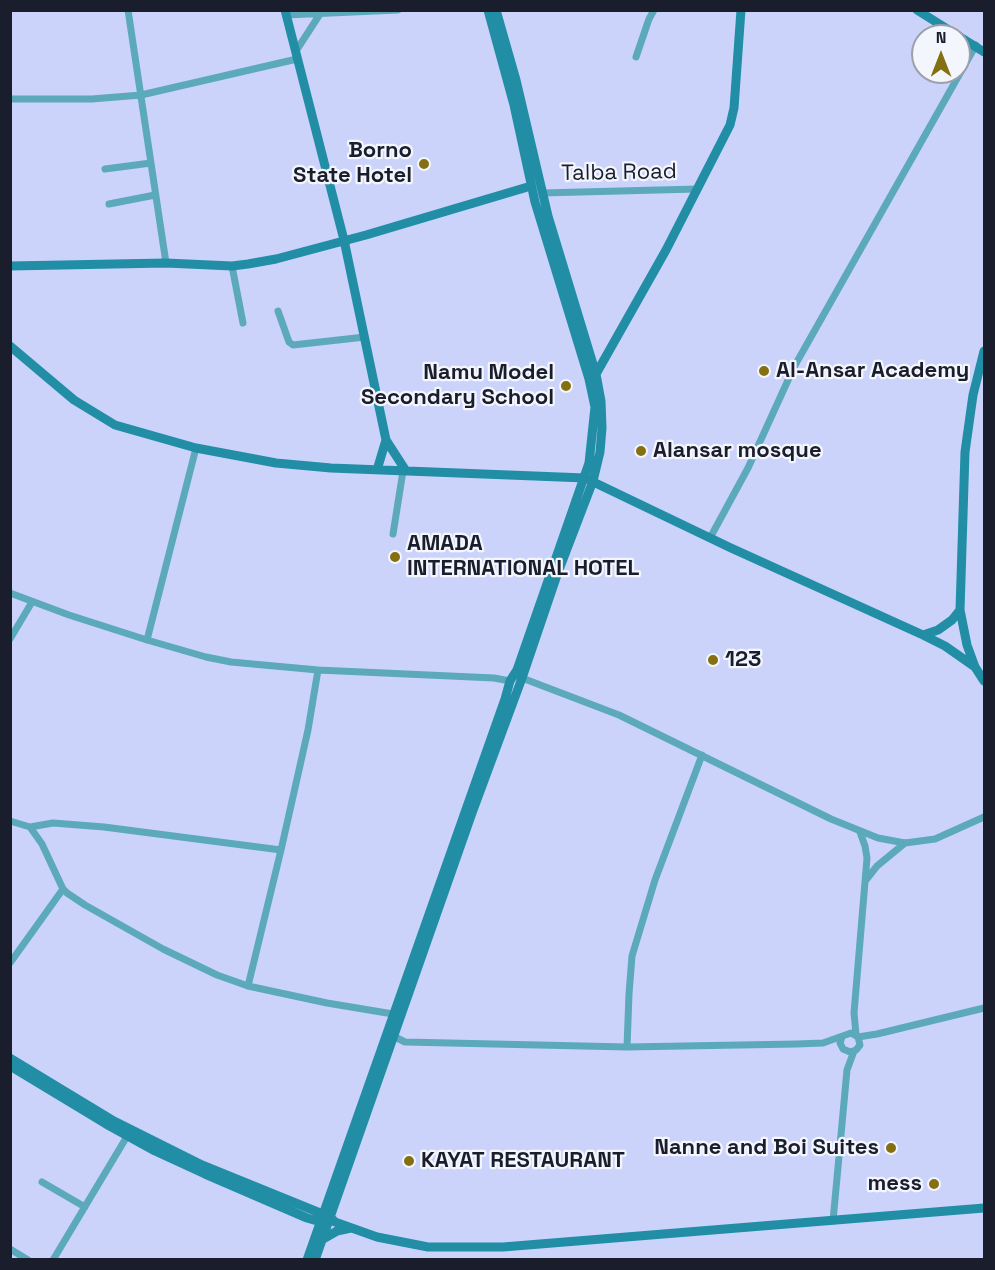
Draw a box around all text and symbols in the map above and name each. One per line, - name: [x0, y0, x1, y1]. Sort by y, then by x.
- north arrow: [911, 24, 971, 84]
- text: N: [936, 27, 946, 48]
- place label: Borno State Hotel: [293, 138, 412, 190]
- marker: Borno State Hotel: [417, 157, 431, 171]
- street label: Talba Road: [561, 159, 677, 187]
- place label: Al-Ansar Academy: [776, 358, 969, 384]
- place label: Namu Model Secondary School: [361, 360, 554, 412]
- marker: Al-Ansar Academy: [757, 364, 771, 378]
- marker: Namu Model Secondary School: [559, 379, 573, 393]
- place label: Alansar mosque: [653, 438, 822, 464]
- marker: Alansar mosque: [634, 444, 648, 458]
- place label: AMADA INTERNATIONAL HOTEL: [407, 531, 639, 582]
- marker: AMADA INTERNATIONAL HOTEL: [388, 550, 402, 564]
- place label: 123: [725, 647, 761, 673]
- marker: 123: [706, 653, 720, 667]
- place label: Nanne and Boi Suites: [654, 1135, 879, 1161]
- marker: Nanne and Boi Suites: [884, 1141, 898, 1155]
- place label: KAYAT RESTAURANT: [421, 1148, 625, 1174]
- marker: KAYAT RESTAURANT: [402, 1154, 416, 1168]
- place label: mess: [867, 1171, 922, 1197]
- marker: mess: [927, 1177, 941, 1191]

